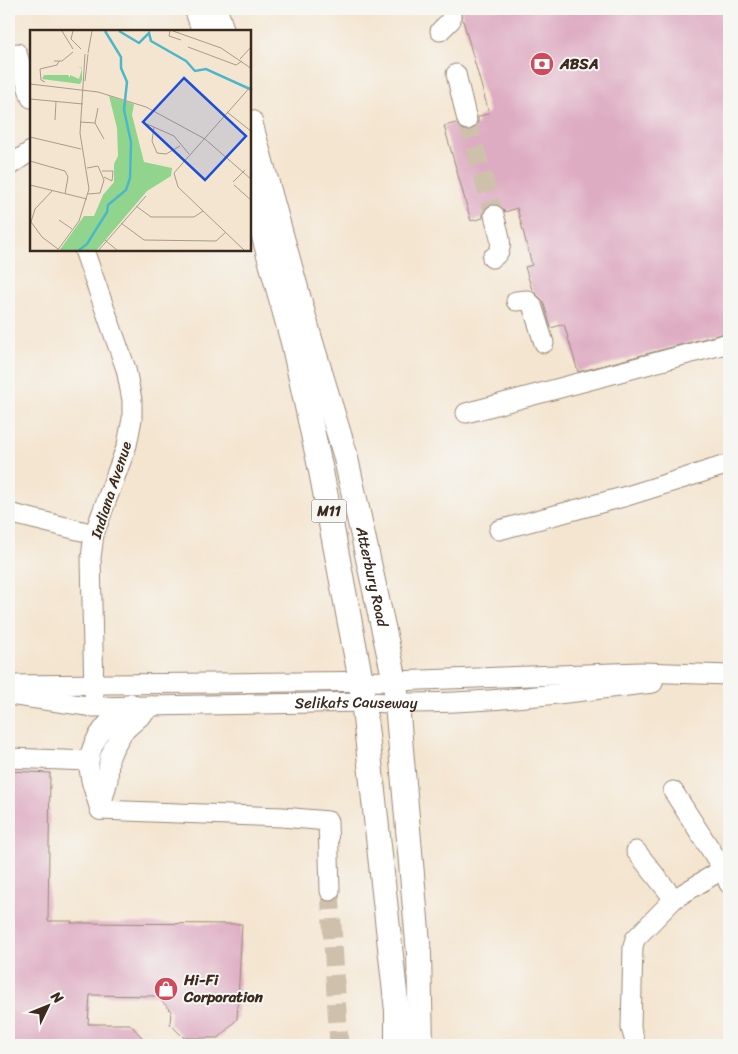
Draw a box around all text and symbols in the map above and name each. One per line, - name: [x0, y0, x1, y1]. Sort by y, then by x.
- inset map: [30, 30, 251, 251]
- bank icon: ABSA: [529, 51, 555, 77]
- place label: ABSA: [559, 51, 599, 77]
- street label: Indiana Avenue: [83, 438, 139, 543]
- road number: M11: [312, 500, 346, 522]
- street label: Atterbury Road: [348, 523, 396, 630]
- street label: Selikats Causeway: [295, 689, 418, 716]
- place label: Hi-Fi Corporation: [183, 967, 264, 1010]
- shop icon: Hi-Fi Corporation: [153, 976, 179, 1002]
- north arrow: [22, 982, 72, 1032]
- text: N: [44, 985, 70, 1010]

